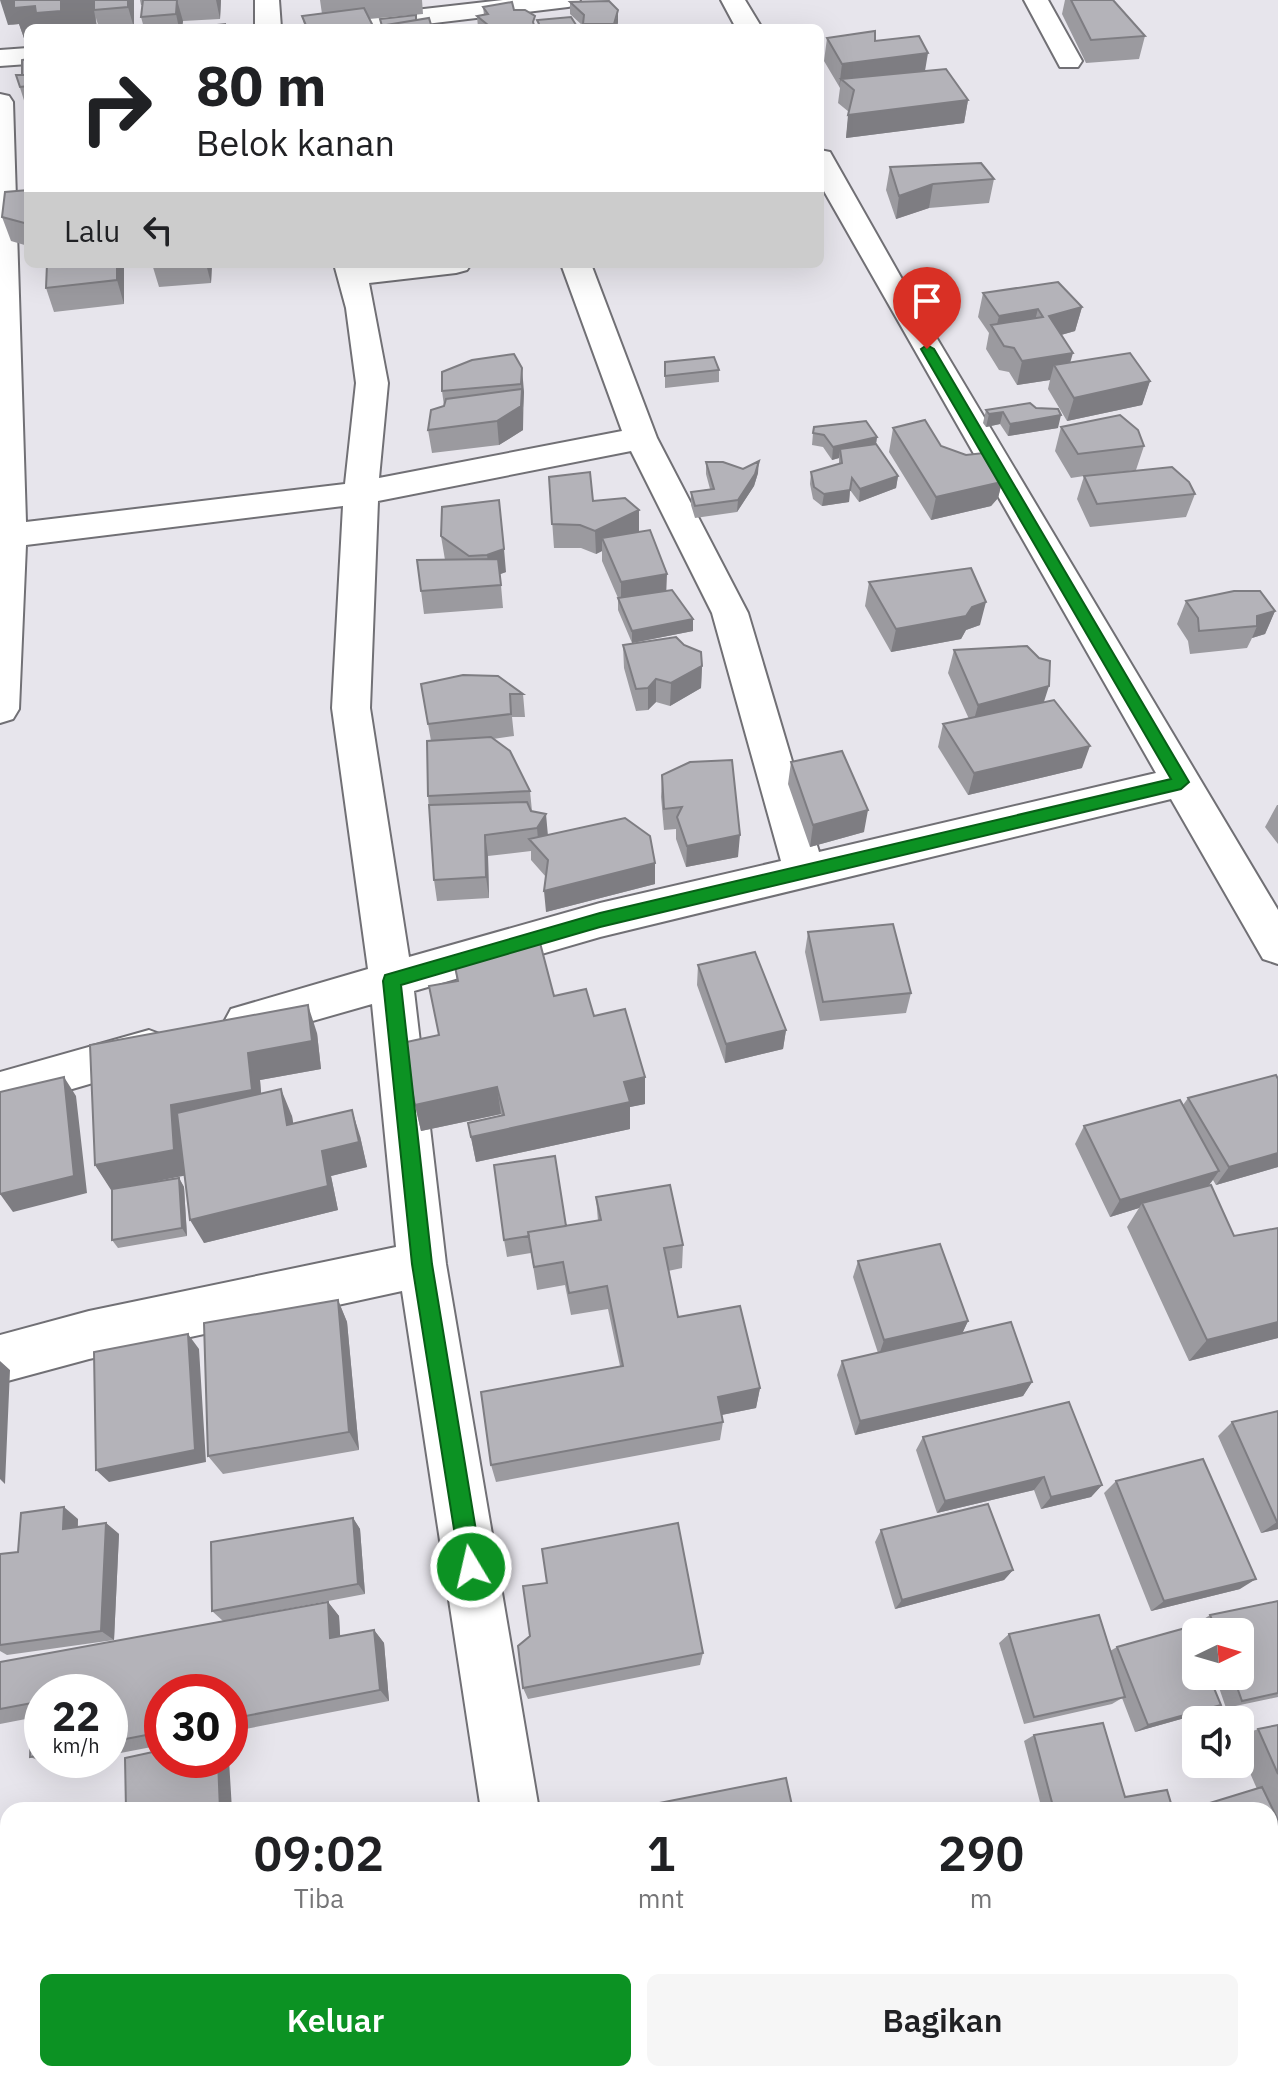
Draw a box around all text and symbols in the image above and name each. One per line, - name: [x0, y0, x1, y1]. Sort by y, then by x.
- text: 80 m: [196, 49, 326, 121]
- icon: right: [64, 56, 168, 160]
- text: Belok kanan: [196, 119, 395, 166]
- icon: left: [136, 208, 180, 252]
- text: Lalu: [64, 211, 120, 250]
- pin: [893, 267, 961, 349]
- icon: arrive: [905, 279, 949, 323]
- position arrow: [429, 1525, 513, 1609]
- north arrow: [1182, 1618, 1254, 1690]
- map controls: [1182, 1618, 1254, 1778]
- speed limit sign: 30: [144, 1674, 248, 1778]
- text: 22: [52, 1690, 100, 1742]
- button: sound: [1182, 1706, 1254, 1778]
- text: km/h: [52, 1732, 100, 1759]
- text: 09:02: [254, 1822, 384, 1884]
- text: 1: [647, 1822, 675, 1884]
- text: 290: [938, 1822, 1024, 1884]
- text: Tiba: [294, 1881, 344, 1915]
- text: mnt: [638, 1881, 684, 1915]
- text: m: [970, 1881, 992, 1915]
- button: Keluar: [40, 1974, 631, 2066]
- button: Bagikan: [647, 1974, 1238, 2066]

